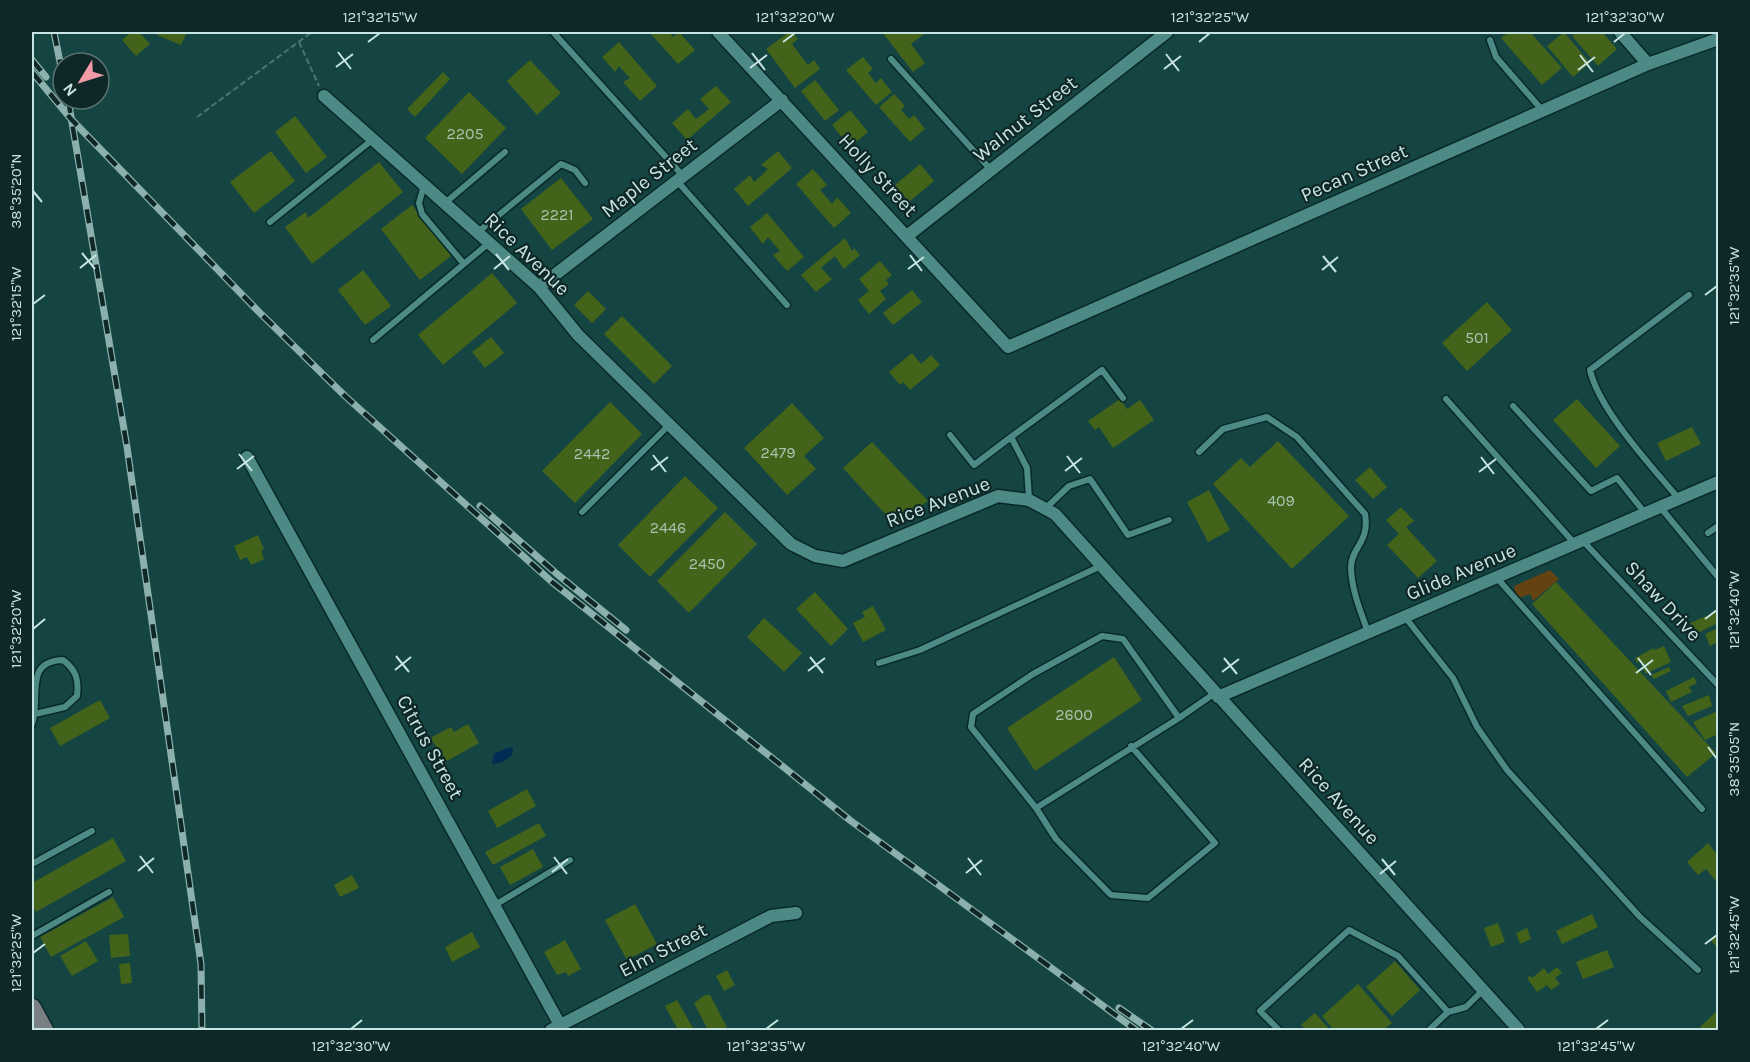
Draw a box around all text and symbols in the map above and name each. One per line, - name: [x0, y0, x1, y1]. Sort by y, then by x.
- text: 121°32'15"W: [343, 8, 418, 26]
- text: 121°32'20"W: [756, 8, 835, 26]
- text: 121°32'25"W: [1171, 8, 1250, 26]
- text: 121°32'30"W: [1585, 8, 1665, 26]
- north arrow: [51, 51, 111, 111]
- street label: Walnut Street: [969, 71, 1082, 167]
- text: N: [59, 80, 81, 100]
- house number: 2205: [446, 124, 484, 143]
- street label: Holly Street: [834, 129, 922, 221]
- street label: Maple Street: [597, 133, 702, 223]
- street label: Pecan Street: [1297, 139, 1411, 207]
- text: 38°35'20"N: [7, 154, 25, 228]
- house number: 2221: [540, 205, 574, 224]
- street label: Rice Avenue: [480, 208, 574, 300]
- text: 121°32'35"W: [1725, 246, 1743, 325]
- text: 121°32'15"W: [7, 266, 25, 341]
- house number: 501: [1465, 328, 1489, 347]
- house number: 2479: [761, 443, 796, 462]
- house number: 2442: [574, 444, 610, 463]
- street label: Rice Avenue: [883, 472, 993, 532]
- house number: 409: [1267, 491, 1295, 510]
- house number: 2446: [650, 518, 686, 537]
- street label: Glide Avenue: [1403, 539, 1519, 605]
- house number: 2450: [689, 554, 725, 573]
- street label: Shaw Drive: [1620, 556, 1706, 646]
- text: 121°32'40"W: [1725, 570, 1743, 649]
- text: 121°32'20"W: [7, 589, 25, 668]
- street label: Citrus Street: [392, 691, 468, 803]
- house number: 2600: [1055, 705, 1093, 724]
- text: 38°35'05"N: [1725, 722, 1743, 796]
- street label: Rice Avenue: [1294, 753, 1384, 849]
- text: 121°32'45"W: [1725, 895, 1743, 974]
- text: 121°32'25"W: [7, 913, 25, 992]
- street label: Elm Street: [615, 918, 711, 982]
- text: 121°32'30"W: [311, 1037, 391, 1055]
- text: 121°32'35"W: [727, 1037, 806, 1055]
- text: 121°32'40"W: [1142, 1037, 1221, 1055]
- text: 121°32'45"W: [1557, 1037, 1636, 1055]

